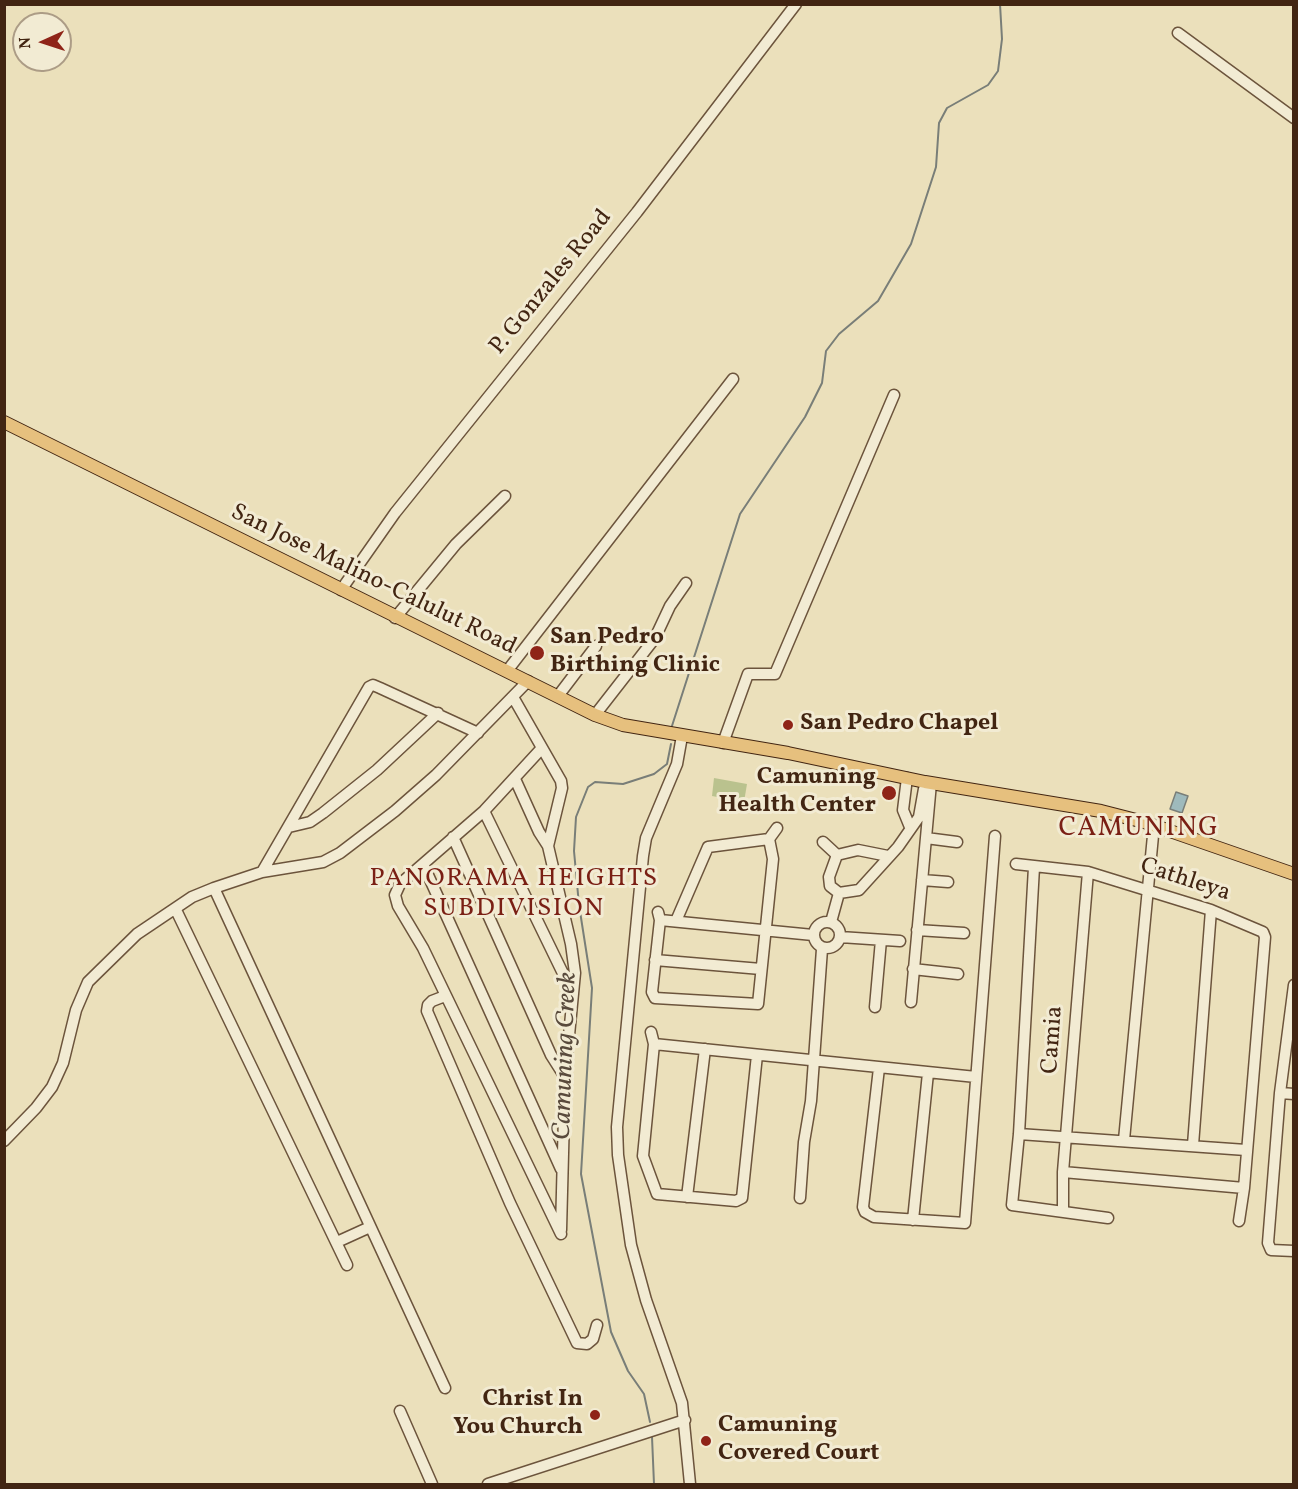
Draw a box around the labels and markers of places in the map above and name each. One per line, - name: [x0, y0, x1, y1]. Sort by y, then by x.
- place label: San Pedro Birthing Clinic: [550, 625, 720, 681]
- marker: San Pedro Birthing Clinic: [528, 644, 546, 662]
- place label: San Pedro Chapel: [800, 711, 999, 739]
- marker: San Pedro Chapel: [781, 718, 795, 732]
- place label: Camuning Health Center: [718, 765, 876, 821]
- marker: Camuning Health Center: [880, 784, 898, 802]
- place label: Christ In You Church: [453, 1387, 583, 1443]
- marker: Christ In You Church: [588, 1408, 602, 1422]
- place label: Camuning Covered Court: [718, 1413, 879, 1469]
- marker: Camuning Covered Court: [699, 1434, 713, 1448]

